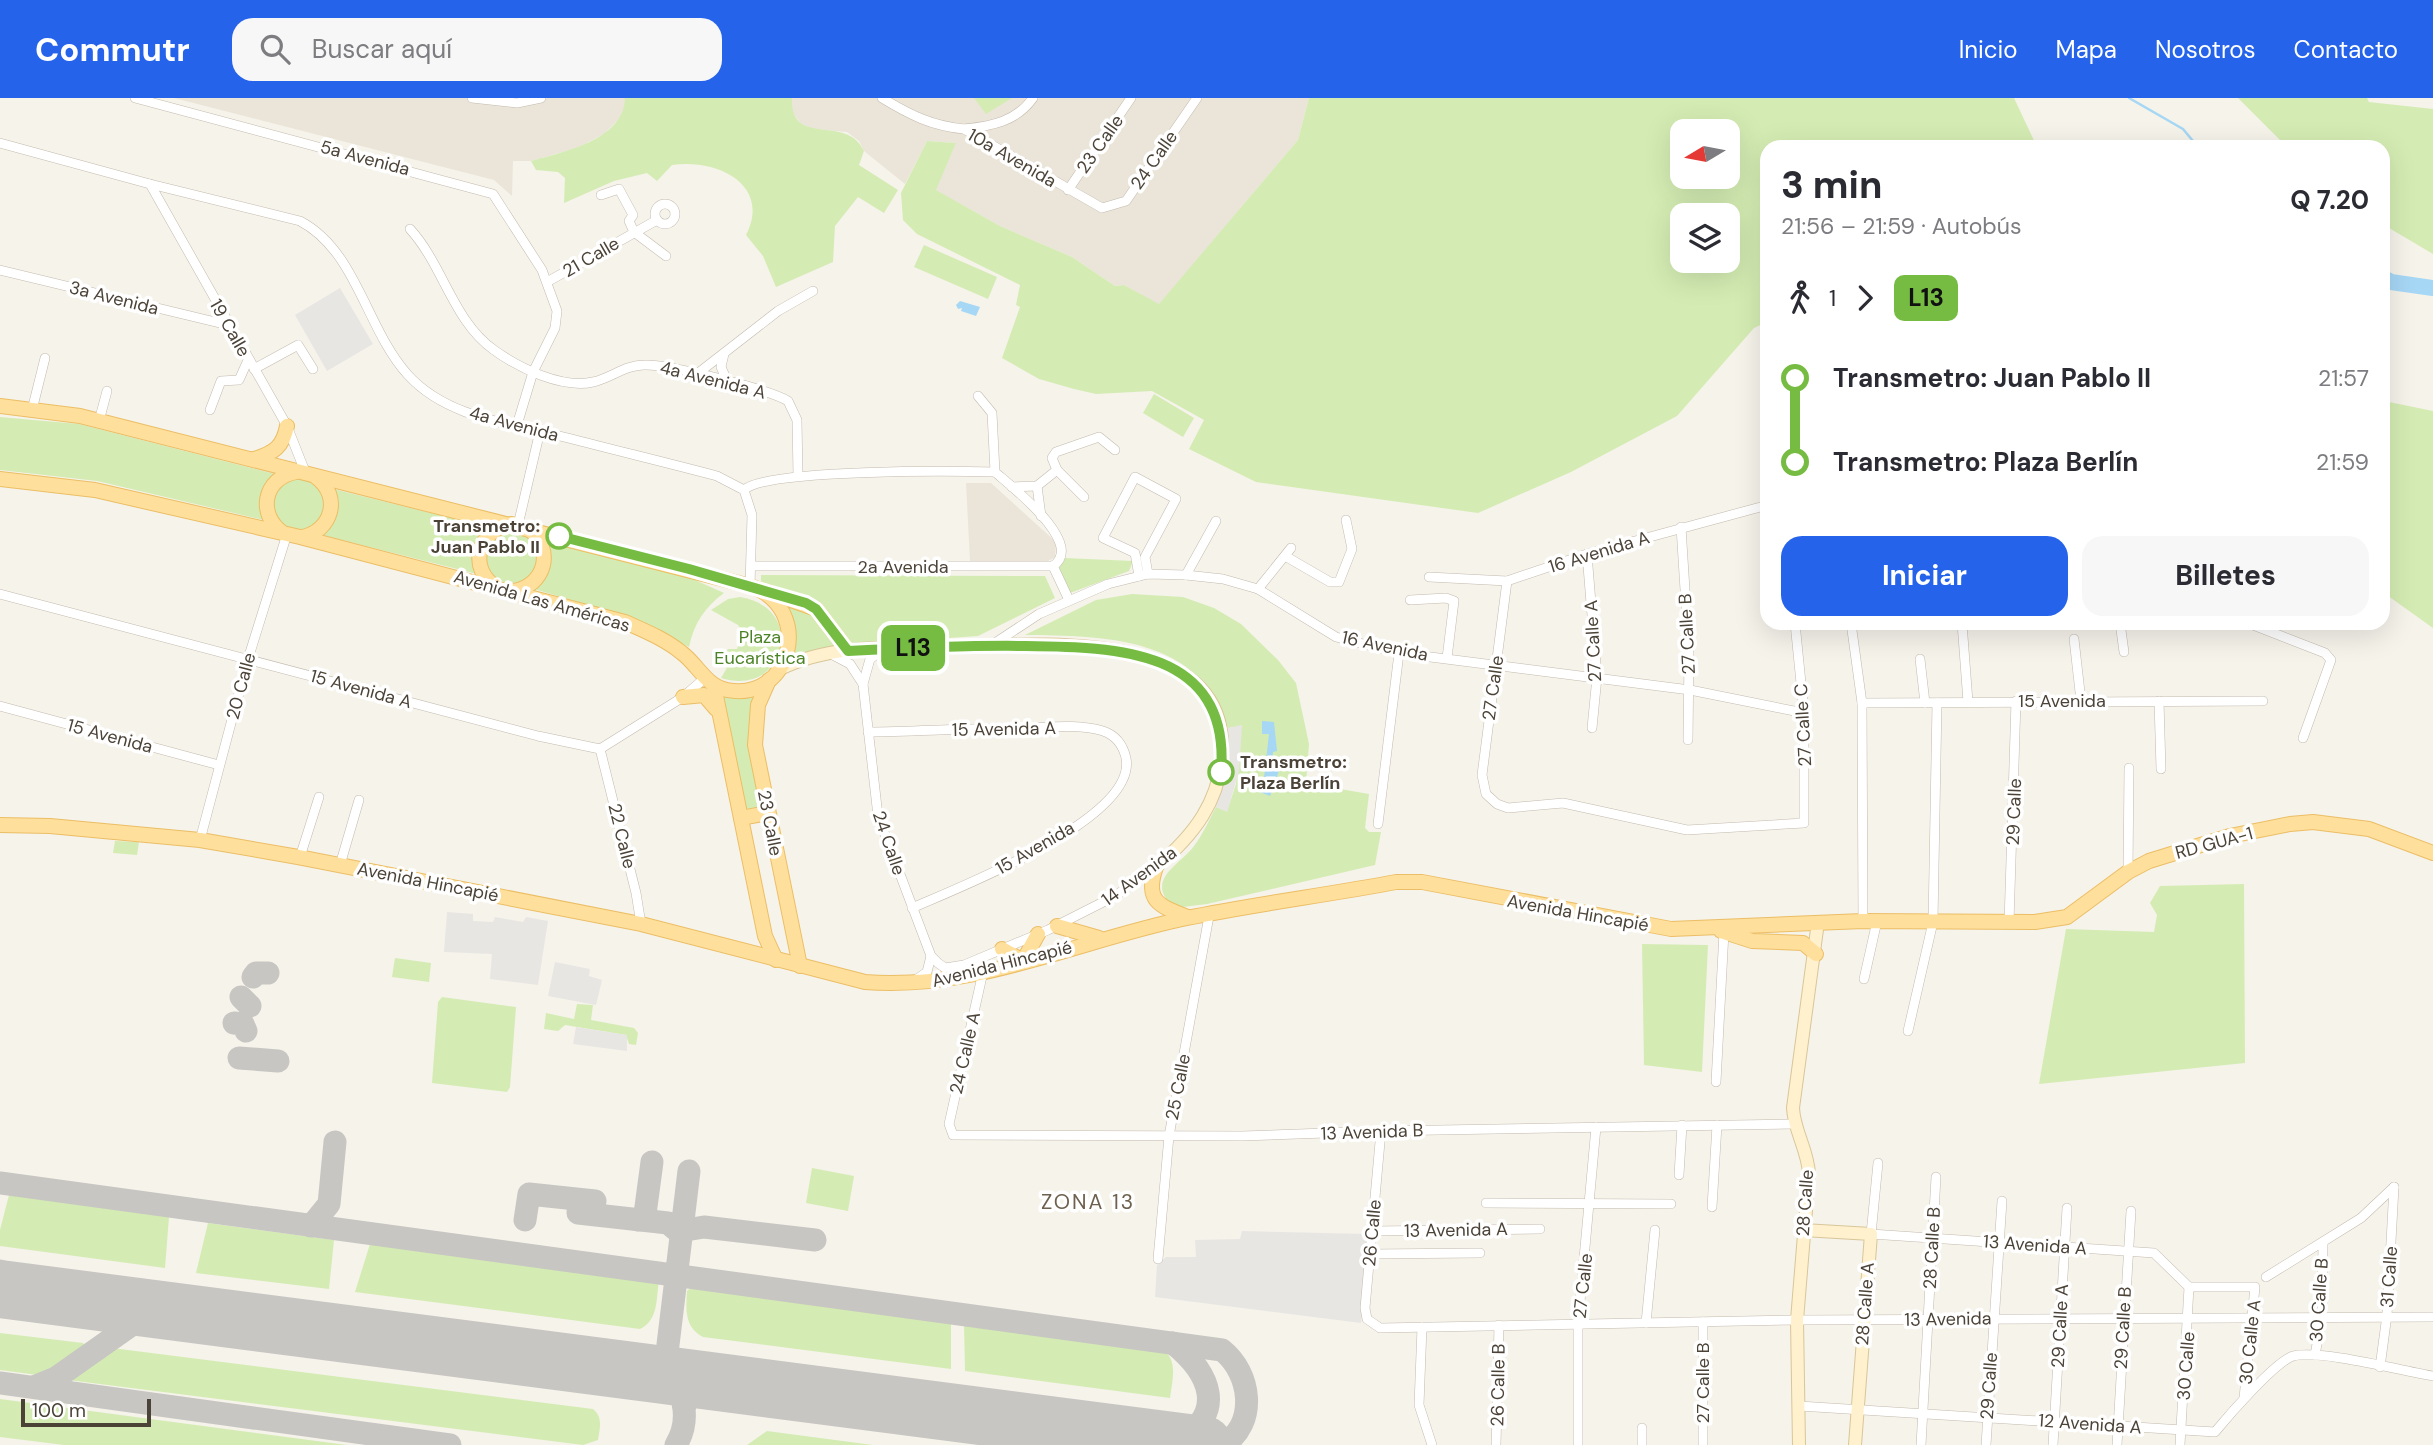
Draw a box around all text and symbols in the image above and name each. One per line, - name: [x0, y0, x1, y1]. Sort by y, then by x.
- search box: [232, 18, 722, 81]
- text: Commutr: [35, 28, 190, 71]
- icon: search: [256, 30, 294, 68]
- text: Buscar aquí: [312, 32, 452, 66]
- text: Inicio: [1959, 34, 2018, 65]
- text: Mapa: [2056, 34, 2117, 65]
- text: Nosotros: [2155, 34, 2256, 65]
- text: Contacto: [2294, 34, 2398, 65]
- street label: 23 Calle: [1071, 110, 1129, 178]
- north arrow: [1670, 119, 1740, 189]
- map controls: [1670, 119, 1740, 273]
- street label: 10a Avenida: [963, 123, 1061, 193]
- street label: 24 Calle: [1125, 126, 1183, 194]
- street label: 5a Avenida: [318, 135, 412, 181]
- text: 3 min: [1781, 160, 1882, 210]
- text: Q 7.20: [2290, 183, 2369, 217]
- button: layers: [1670, 203, 1740, 273]
- text: 21:56 – 21:59 · Autobús: [1781, 211, 2022, 241]
- street label: 21 Calle: [558, 231, 624, 283]
- street label: 3a Avenida: [67, 275, 161, 321]
- icon: walk: [1781, 279, 1819, 317]
- icon: forward: [1846, 279, 1884, 317]
- text: L13: [1908, 282, 1944, 313]
- text: 1: [1829, 283, 1836, 313]
- street label: 19 Calle: [204, 295, 256, 361]
- street label: 4a Avenida A: [658, 355, 768, 405]
- text: Transmetro: Juan Pablo II: [1833, 361, 2151, 395]
- text: 21:57: [2318, 363, 2369, 393]
- street label: 4a Avenida: [467, 401, 561, 447]
- text: Transmetro: Plaza Berlín: [1833, 445, 2138, 479]
- text: 21:59: [2316, 447, 2369, 477]
- place label: Transmetro: Juan Pablo II: [431, 514, 540, 559]
- marker: Transmetro: Juan Pablo II: [546, 523, 572, 549]
- street label: 16 Avenida A: [1546, 525, 1653, 579]
- button: Iniciar: [1781, 536, 2068, 616]
- button: Billetes: [2082, 536, 2369, 616]
- street label: 2a Avenida: [858, 555, 948, 579]
- street label: Avenida Las Américas: [451, 564, 633, 638]
- street label: 27 Calle B: [1673, 593, 1701, 675]
- street label: 27 Calle A: [1579, 599, 1607, 683]
- park label: Plaza Eucarística: [714, 625, 806, 670]
- line badge: L13: [873, 625, 953, 671]
- street label: 16 Avenida: [1340, 625, 1430, 667]
- text: L13: [895, 632, 931, 663]
- street label: 20 Calle: [221, 650, 261, 722]
- street label: 27 Calle: [1477, 654, 1509, 722]
- street label: 15 Avenida A: [308, 664, 414, 714]
- street label: 27 Calle C: [1789, 683, 1817, 767]
- street label: 15 Avenida: [2018, 689, 2106, 713]
- street label: 15 Avenida: [65, 713, 155, 759]
- street label: 15 Avenida A: [952, 716, 1056, 742]
- place label: Transmetro: Plaza Berlín: [1240, 750, 1347, 795]
- marker: Transmetro: Plaza Berlín: [1208, 759, 1234, 785]
- street label: 29 Calle: [2001, 778, 2027, 846]
- street label: 23 Calle: [752, 788, 788, 858]
- street label: 22 Calle: [602, 801, 642, 871]
- street label: 24 Calle: [867, 808, 911, 878]
- street label: 15 Avenida: [991, 816, 1079, 880]
- street label: RD GUA-1: [2172, 821, 2256, 865]
- street label: 14 Avenida: [1097, 841, 1181, 911]
- street label: Avenida Hincapié: [355, 857, 501, 907]
- street label: Avenida Hincapié: [1505, 889, 1651, 937]
- street label: Avenida Hincapié: [929, 935, 1075, 993]
- street label: 24 Calle A: [944, 1010, 986, 1096]
- street label: 25 Calle: [1160, 1052, 1196, 1122]
- street label: 13 Avenida B: [1320, 1118, 1424, 1146]
- street label: 28 Calle: [1791, 1169, 1819, 1237]
- district label: ZONA 13: [1041, 1188, 1135, 1216]
- street label: 26 Calle: [1357, 1198, 1387, 1268]
- street label: 28 Calle B: [1918, 1206, 1946, 1290]
- street label: 13 Avenida A: [1404, 1217, 1508, 1243]
- street label: 13 Avenida A: [1982, 1229, 2088, 1261]
- street label: 31 Calle: [2375, 1245, 2403, 1309]
- street label: 27 Calle: [1568, 1252, 1598, 1320]
- street label: 30 Calle B: [2304, 1257, 2334, 1343]
- street label: 28 Calle A: [1850, 1261, 1880, 1346]
- street label: 29 Calle A: [2046, 1283, 2074, 1369]
- street label: 29 Calle B: [2109, 1286, 2137, 1370]
- street label: 30 Calle A: [2234, 1298, 2266, 1386]
- street label: 13 Avenida: [1904, 1306, 1992, 1332]
- street label: 30 Calle: [2172, 1331, 2200, 1401]
- street label: 27 Calle B: [1691, 1342, 1715, 1424]
- street label: 26 Calle B: [1485, 1343, 1511, 1427]
- street label: 29 Calle: [1975, 1352, 2003, 1420]
- scale bar: [21, 1396, 150, 1428]
- text: 100 m: [32, 1398, 86, 1423]
- street label: 12 Avenida A: [2038, 1408, 2143, 1440]

